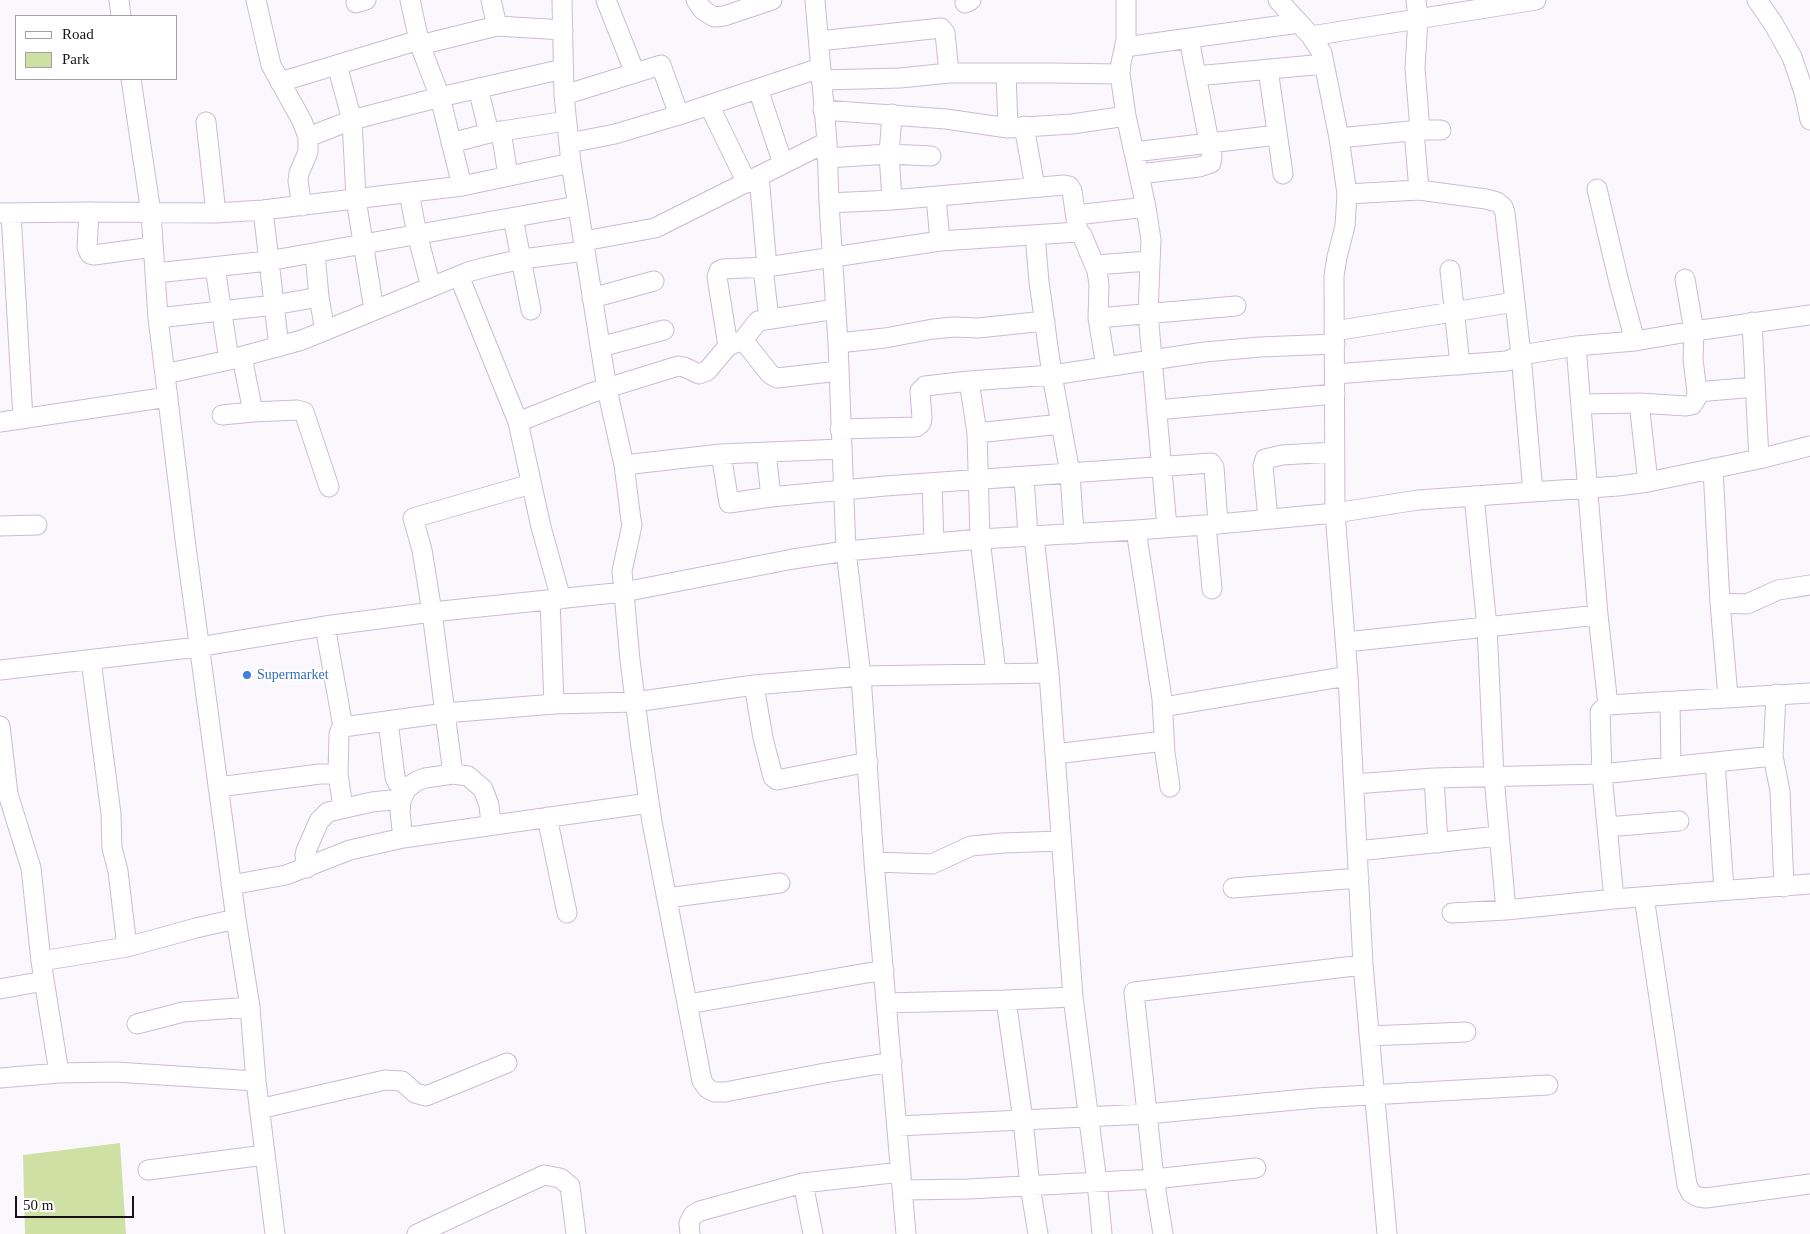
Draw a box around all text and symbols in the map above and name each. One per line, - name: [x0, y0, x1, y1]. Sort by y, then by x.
- legend: [15, 15, 178, 80]
- text: Road: [62, 26, 94, 42]
- text: Park: [62, 51, 90, 67]
- place label: Supermarket: [257, 667, 329, 683]
- marker: Supermarket: [241, 669, 253, 681]
- scale bar: [18, 1186, 136, 1218]
- text: 50 m: [23, 1197, 53, 1213]

